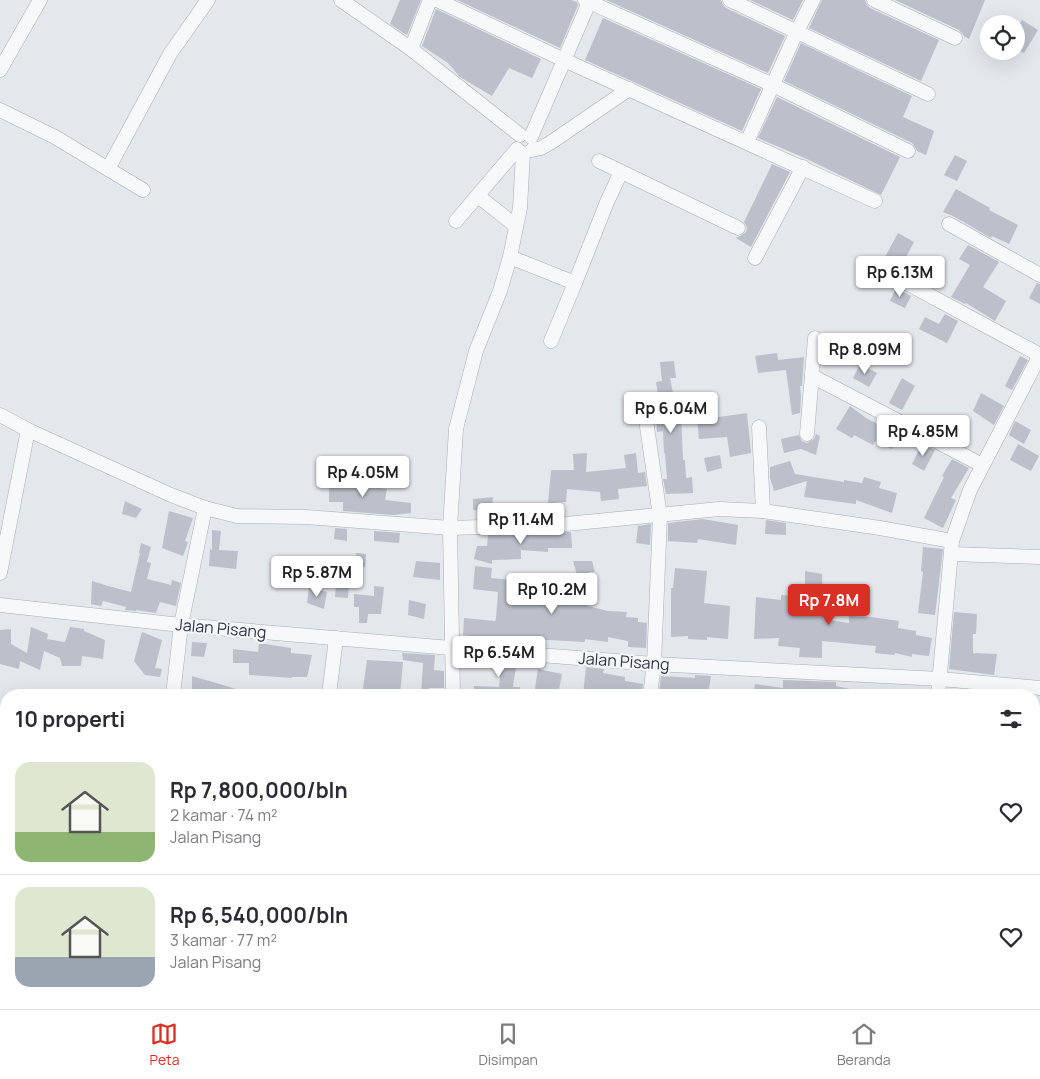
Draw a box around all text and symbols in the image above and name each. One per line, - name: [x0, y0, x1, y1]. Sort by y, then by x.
- map controls: [980, 15, 1025, 60]
- button: locate: [980, 15, 1025, 60]
- pin: Rp 6.13M: [848, 256, 952, 298]
- text: Rp 6.13M: [867, 261, 933, 283]
- pin: Rp 8.09M: [813, 332, 917, 375]
- text: Rp 8.09M: [829, 338, 901, 360]
- pin: Rp 6.04M: [619, 392, 723, 434]
- text: Rp 6.04M: [635, 397, 707, 419]
- pin: Rp 4.85M: [871, 414, 975, 457]
- text: Rp 4.85M: [888, 420, 958, 442]
- pin: Rp 4.05M: [311, 456, 415, 498]
- text: Rp 4.05M: [327, 461, 399, 483]
- pin: Rp 11.4M: [469, 502, 573, 545]
- text: Rp 11.4M: [488, 508, 554, 530]
- pin: Rp 5.87M: [265, 556, 369, 598]
- text: Rp 5.87M: [282, 561, 352, 583]
- pin: Rp 10.2M: [500, 572, 604, 615]
- text: Rp 10.2M: [517, 578, 587, 600]
- pin: Rp 7.8M: [783, 584, 875, 626]
- text: Rp 7.8M: [799, 589, 859, 611]
- street label: Jalan Pisang: [175, 613, 267, 643]
- pin: Rp 6.54M: [447, 636, 551, 678]
- text: Rp 6.54M: [463, 641, 535, 663]
- street label: Jalan Pisang: [578, 647, 670, 675]
- text: 10 properti: [15, 705, 125, 733]
- icon: filters: [997, 705, 1025, 733]
- text: Rp 7,800,000/bln: [170, 776, 348, 804]
- icon: home: [55, 782, 115, 842]
- icon: heart: [997, 798, 1025, 826]
- text: 2 kamar · 74 m²: [170, 804, 277, 826]
- text: Jalan Pisang: [170, 826, 261, 848]
- text: Rp 6,540,000/bln: [170, 901, 348, 929]
- icon: home: [55, 907, 115, 967]
- icon: heart: [997, 923, 1025, 951]
- text: 3 kamar · 77 m²: [170, 929, 277, 951]
- text: Jalan Pisang: [170, 951, 261, 973]
- tab: Peta: [149, 1020, 179, 1069]
- tab: Disimpan: [478, 1020, 538, 1069]
- tab: Beranda: [837, 1020, 891, 1069]

